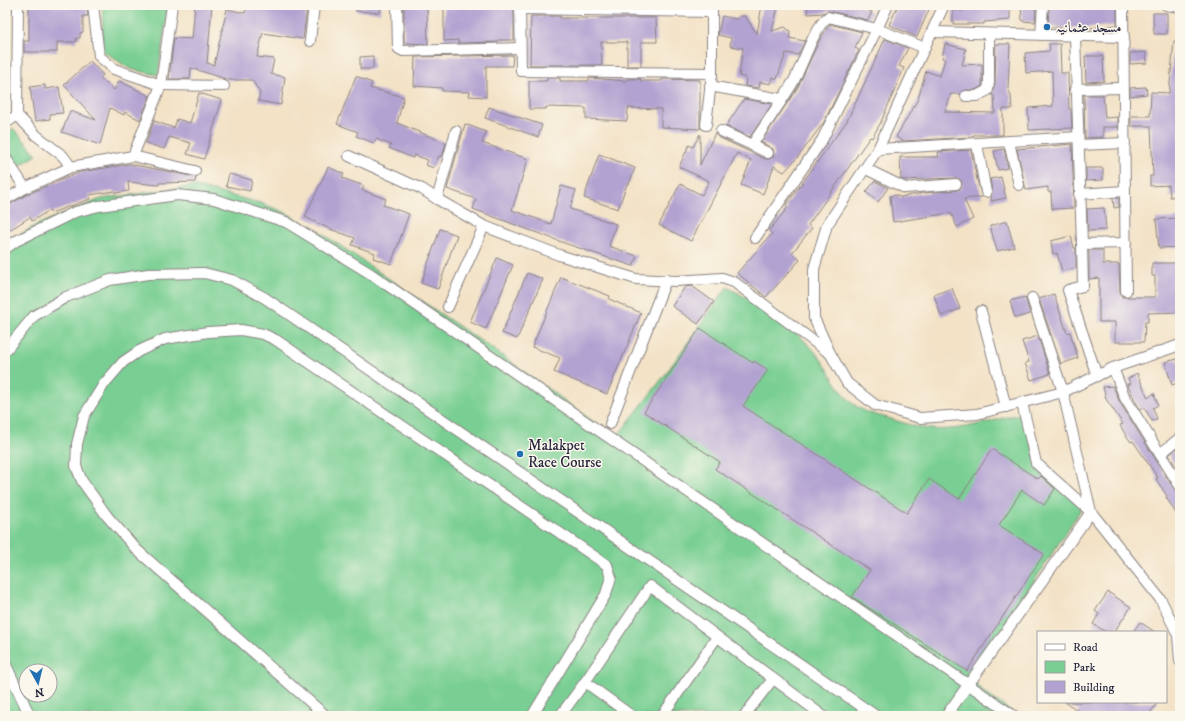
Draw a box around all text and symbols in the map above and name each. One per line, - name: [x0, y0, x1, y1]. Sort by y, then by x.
- place label: مسجد عثمانیہ: [1055, 18, 1122, 37]
- marker: مسجد عثمانیہ: [1042, 22, 1052, 32]
- place label: Malakpet Race Course: [528, 436, 602, 472]
- marker: Malakpet Race Course: [515, 449, 525, 459]
- legend: [1037, 631, 1167, 703]
- text: Road: [1073, 640, 1098, 655]
- text: Park: [1073, 660, 1095, 675]
- north arrow: [18, 663, 58, 703]
- text: Building: [1073, 680, 1114, 695]
- text: N: [34, 684, 45, 699]

